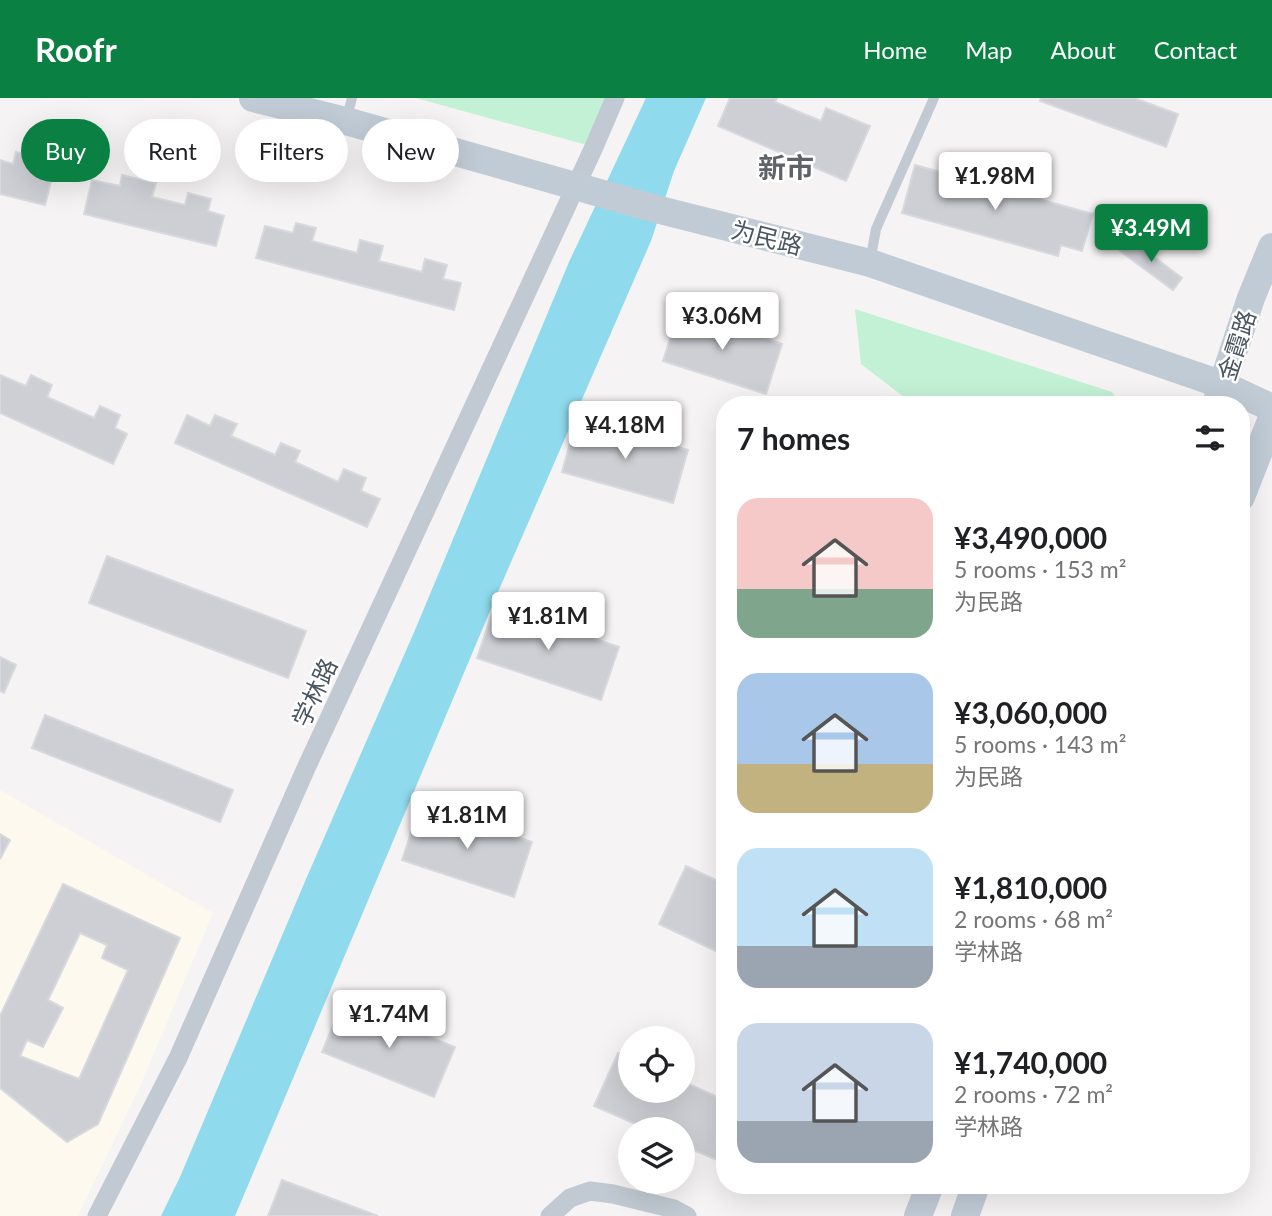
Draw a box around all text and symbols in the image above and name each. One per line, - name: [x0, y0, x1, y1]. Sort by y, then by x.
- text: Roofr: [35, 29, 117, 69]
- text: Home: [863, 35, 927, 64]
- text: Map: [965, 35, 1013, 64]
- text: About: [1051, 35, 1116, 64]
- text: Contact: [1154, 35, 1237, 64]
- chip: Buy: [21, 119, 110, 182]
- chip: Rent: [124, 119, 221, 182]
- chip: Filters: [235, 119, 348, 182]
- chip: New: [362, 119, 459, 182]
- district label: 新市: [758, 150, 814, 184]
- pin: ¥1.98M: [938, 152, 1052, 212]
- text: ¥1.98M: [955, 161, 1035, 189]
- pin: ¥3.49M: [1094, 204, 1208, 264]
- text: ¥3.49M: [1111, 213, 1191, 241]
- street label: 为民路: [729, 214, 805, 260]
- pin: ¥3.06M: [665, 292, 779, 352]
- text: ¥3.06M: [682, 301, 762, 329]
- street label: 金霞路: [1211, 306, 1261, 384]
- pin: ¥4.18M: [568, 402, 682, 461]
- text: ¥4.18M: [585, 410, 665, 438]
- icon: filters: [1191, 419, 1229, 457]
- text: 7 homes: [737, 420, 850, 456]
- text: ¥3,490,000: [954, 519, 1107, 555]
- icon: home: [793, 526, 877, 610]
- text: 5 rooms · 153 m²: [954, 555, 1126, 583]
- text: 为民路: [954, 587, 1023, 615]
- pin: ¥1.81M: [491, 592, 605, 652]
- text: ¥1.81M: [508, 601, 588, 629]
- street label: 学林路: [286, 653, 342, 731]
- text: ¥3,060,000: [954, 694, 1107, 730]
- icon: home: [793, 701, 877, 785]
- text: 5 rooms · 143 m²: [954, 730, 1126, 758]
- text: 为民路: [954, 762, 1023, 790]
- pin: ¥1.81M: [410, 792, 524, 851]
- text: ¥1.81M: [427, 800, 507, 828]
- text: ¥1,810,000: [954, 869, 1107, 905]
- icon: home: [793, 876, 877, 960]
- text: 2 rooms · 68 m²: [954, 905, 1113, 933]
- text: 学林路: [954, 937, 1023, 965]
- pin: ¥1.74M: [332, 990, 446, 1050]
- text: ¥1.74M: [349, 999, 429, 1027]
- map controls: [618, 1026, 695, 1194]
- button: locate: [618, 1026, 695, 1103]
- text: ¥1,740,000: [954, 1044, 1107, 1080]
- icon: home: [793, 1051, 877, 1135]
- text: 2 rooms · 72 m²: [954, 1080, 1113, 1108]
- text: 学林路: [954, 1112, 1023, 1140]
- button: layers: [618, 1117, 695, 1194]

